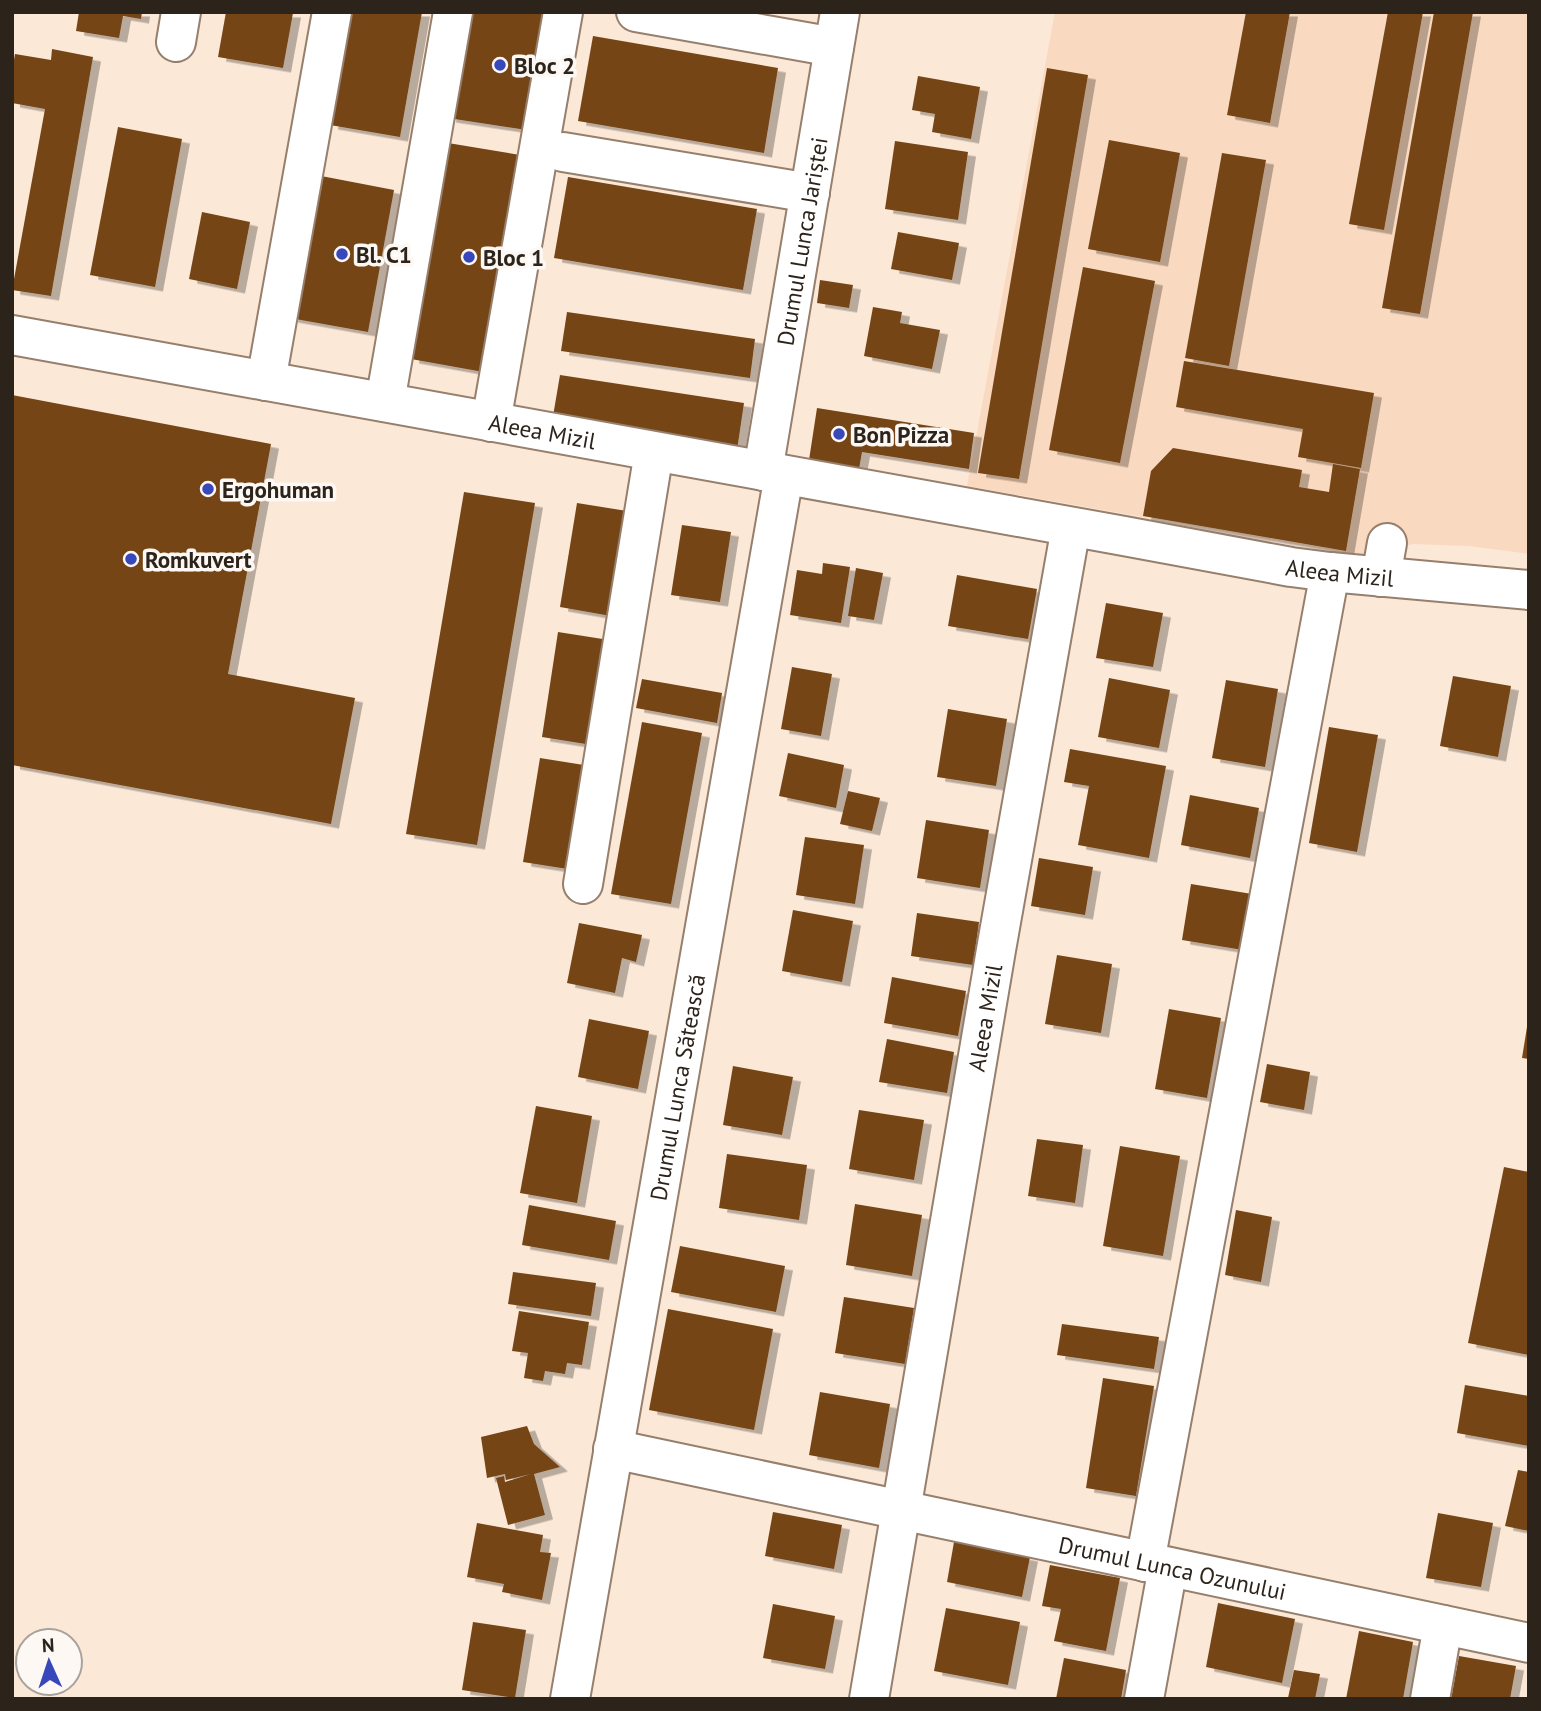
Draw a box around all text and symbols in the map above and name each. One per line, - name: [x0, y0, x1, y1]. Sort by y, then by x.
- place label: Bloc 2: [514, 51, 575, 80]
- marker: Bloc 2: [492, 57, 508, 73]
- street label: Drumul Lunca Jariștei: [770, 135, 833, 348]
- place label: Bl. C1: [356, 240, 412, 269]
- place label: Bloc 1: [483, 243, 544, 272]
- marker: Bl. C1: [334, 246, 350, 262]
- marker: Bloc 1: [461, 249, 477, 265]
- street label: Aleea Mizil: [486, 407, 599, 455]
- place label: Bon Pizza: [853, 420, 949, 449]
- marker: Bon Pizza: [831, 426, 847, 442]
- place label: Ergohuman: [222, 475, 334, 504]
- marker: Ergohuman: [200, 481, 216, 497]
- place label: Romkuvert: [145, 545, 252, 574]
- marker: Romkuvert: [123, 551, 139, 567]
- street label: Aleea Mizil: [1284, 552, 1395, 592]
- street label: Aleea Mizil: [961, 962, 1008, 1074]
- street label: Drumul Lunca Sătească: [643, 972, 711, 1203]
- street label: Drumul Lunca Ozunului: [1056, 1529, 1289, 1606]
- north arrow: [14, 1627, 84, 1697]
- text: N: [41, 1633, 55, 1657]

